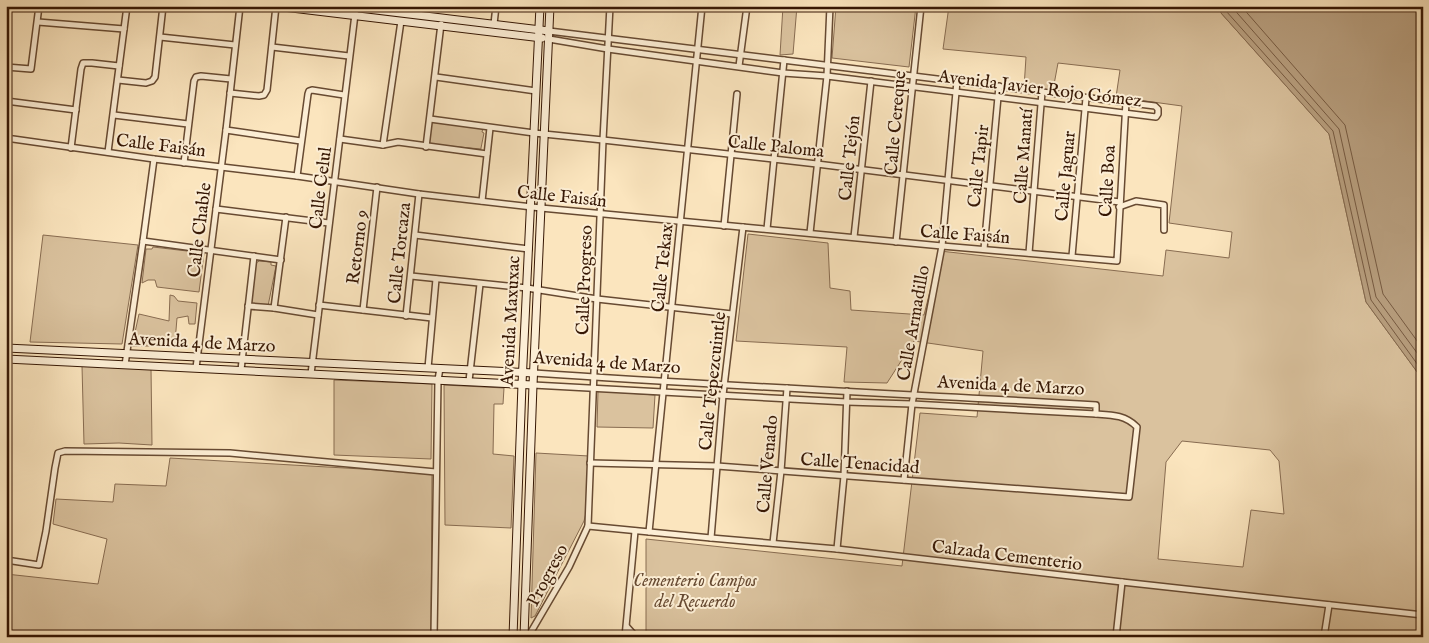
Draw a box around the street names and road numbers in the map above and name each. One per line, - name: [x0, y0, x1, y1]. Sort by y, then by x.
- street label: Avenida Javier Rojo Gómez: [936, 65, 1143, 113]
- street label: Calle Cereque: [880, 70, 913, 176]
- street label: Calle Manatí: [1010, 106, 1039, 205]
- street label: Calle Tejón: [835, 114, 866, 202]
- street label: Calle Tapir: [964, 123, 995, 209]
- street label: Calle Faisán: [115, 130, 207, 163]
- street label: Calle Jaguar: [1051, 130, 1082, 222]
- street label: Calle Paloma: [726, 131, 825, 164]
- street label: Calle Boa: [1095, 144, 1122, 218]
- street label: Calle Celul: [305, 146, 338, 231]
- street label: Calle Chable: [183, 181, 218, 279]
- street label: Calle Faisán: [516, 181, 608, 214]
- street label: Calle Torcaza: [384, 201, 417, 305]
- street label: Retorno 9: [342, 208, 374, 286]
- street label: Calle Faisán: [919, 221, 1011, 250]
- street label: Calle Tekax: [647, 223, 680, 313]
- street label: Calle Progreso: [572, 224, 599, 335]
- street label: Avenida Maxuxac: [497, 255, 526, 388]
- street label: Calle Armadillo: [893, 263, 936, 383]
- street label: Calle Tepezcuintle: [695, 311, 732, 452]
- street label: Avenida 4 de Marzo: [127, 328, 276, 359]
- street label: Avenida 4 de Marzo: [532, 347, 682, 380]
- street label: Avenida 4 de Marzo: [936, 371, 1085, 402]
- street label: Calle Venado: [753, 414, 784, 514]
- street label: Calle Tenacidad: [800, 449, 921, 480]
- street label: Calzada Cementerio: [930, 536, 1084, 577]
- street label: Progreso: [522, 540, 574, 611]

